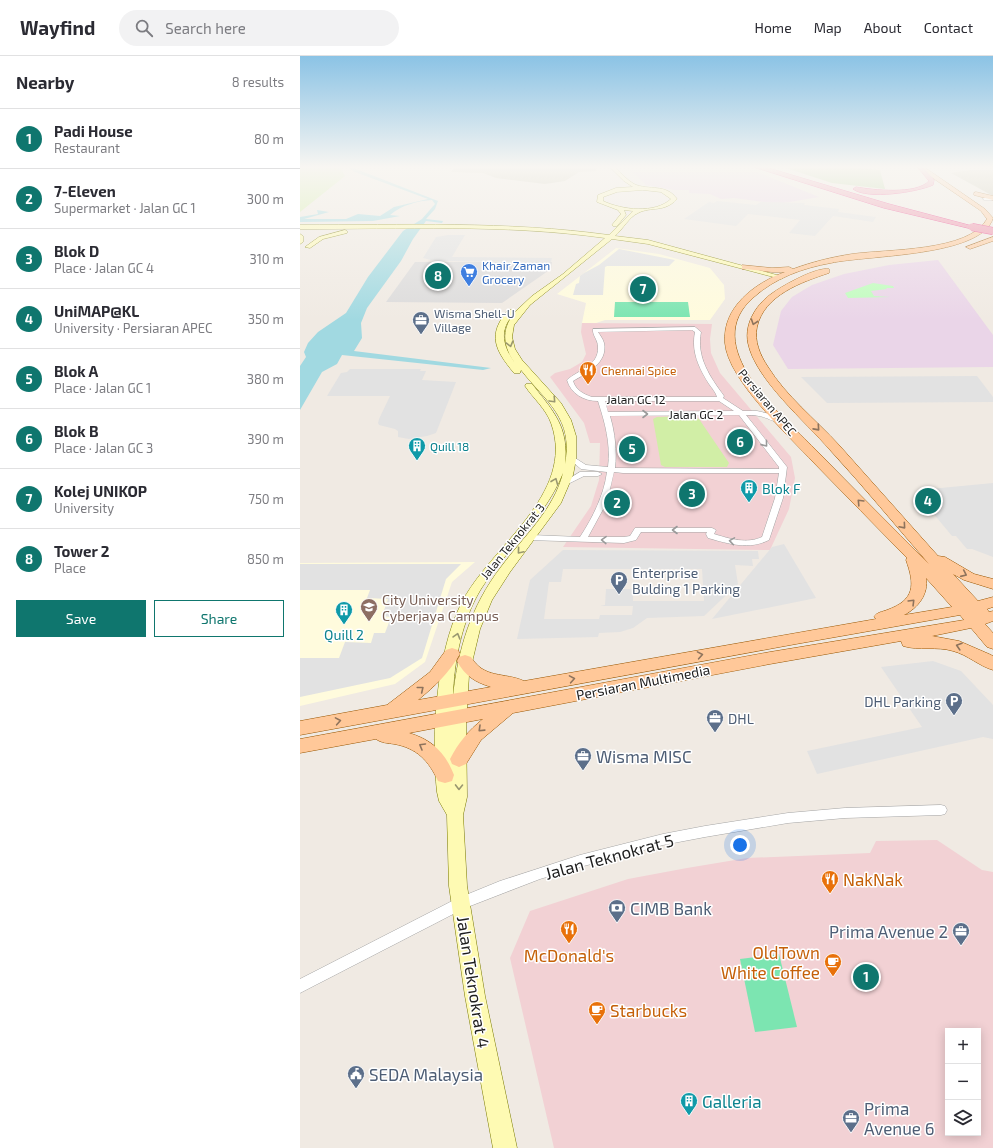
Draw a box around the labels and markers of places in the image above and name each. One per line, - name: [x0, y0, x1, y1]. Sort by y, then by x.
- place label: Khair Zaman Grocery: [482, 258, 550, 286]
- pin: 8: [425, 261, 451, 291]
- supermarket icon: Khair Zaman Grocery: [459, 262, 479, 287]
- pin: 7: [630, 274, 656, 304]
- place label: Wisma Shell-U Village: [434, 306, 515, 334]
- office icon: Wisma Shell-U Village: [411, 310, 431, 335]
- restaurant icon: Chennai Spice: [578, 360, 598, 385]
- place label: Chennai Spice: [601, 363, 676, 377]
- pin: 6: [727, 427, 753, 457]
- pin: 5: [619, 434, 645, 464]
- building icon: Quill 18: [407, 436, 427, 461]
- place label: Quill 18: [430, 439, 469, 454]
- building icon: Blok F: [739, 478, 759, 503]
- pin: 3: [679, 479, 705, 509]
- place label: Blok F: [762, 480, 801, 497]
- pin: 4: [915, 486, 941, 516]
- pin: 2: [604, 488, 630, 518]
- place label: Enterprise Bulding 1 Parking: [632, 564, 740, 597]
- parking icon: Enterprise Bulding 1 Parking: [609, 570, 629, 595]
- place label: City University Cyberjaya Campus: [382, 591, 499, 624]
- school or university icon: City University Cyberjaya Campus: [359, 597, 379, 622]
- building icon: Quill 2: [334, 600, 354, 625]
- place label: Quill 2: [324, 626, 364, 643]
- parking icon: DHL Parking: [944, 691, 964, 716]
- place label: DHL Parking: [864, 693, 941, 710]
- office icon: DHL: [705, 708, 725, 733]
- place label: DHL: [728, 710, 754, 727]
- office icon: Wisma MISC: [573, 746, 593, 771]
- place label: Wisma MISC: [596, 746, 692, 766]
- restaurant icon: NakNak: [820, 869, 840, 894]
- place label: NakNak: [843, 869, 903, 889]
- bank icon: CIMB Bank: [607, 898, 627, 923]
- place label: CIMB Bank: [630, 898, 712, 918]
- restaurant icon: McDonald's: [559, 919, 579, 944]
- place label: Prima Avenue 2: [829, 921, 948, 941]
- office icon: Prima Avenue 2: [951, 921, 971, 946]
- place label: OldTown White Coffee: [721, 942, 820, 982]
- place label: McDonald's: [524, 945, 614, 965]
- cafe icon: OldTown White Coffee: [823, 952, 843, 977]
- pin: 1: [853, 962, 879, 992]
- cafe icon: Starbucks: [587, 1000, 607, 1025]
- place label: Starbucks: [610, 1000, 687, 1020]
- public building icon: SEDA Malaysia: [346, 1064, 366, 1089]
- place label: SEDA Malaysia: [369, 1064, 483, 1085]
- building icon: Galleria: [679, 1091, 699, 1116]
- place label: Galleria: [702, 1091, 762, 1111]
- place label: Prima Avenue 6: [864, 1098, 934, 1138]
- office icon: Prima Avenue 6: [841, 1108, 861, 1133]

